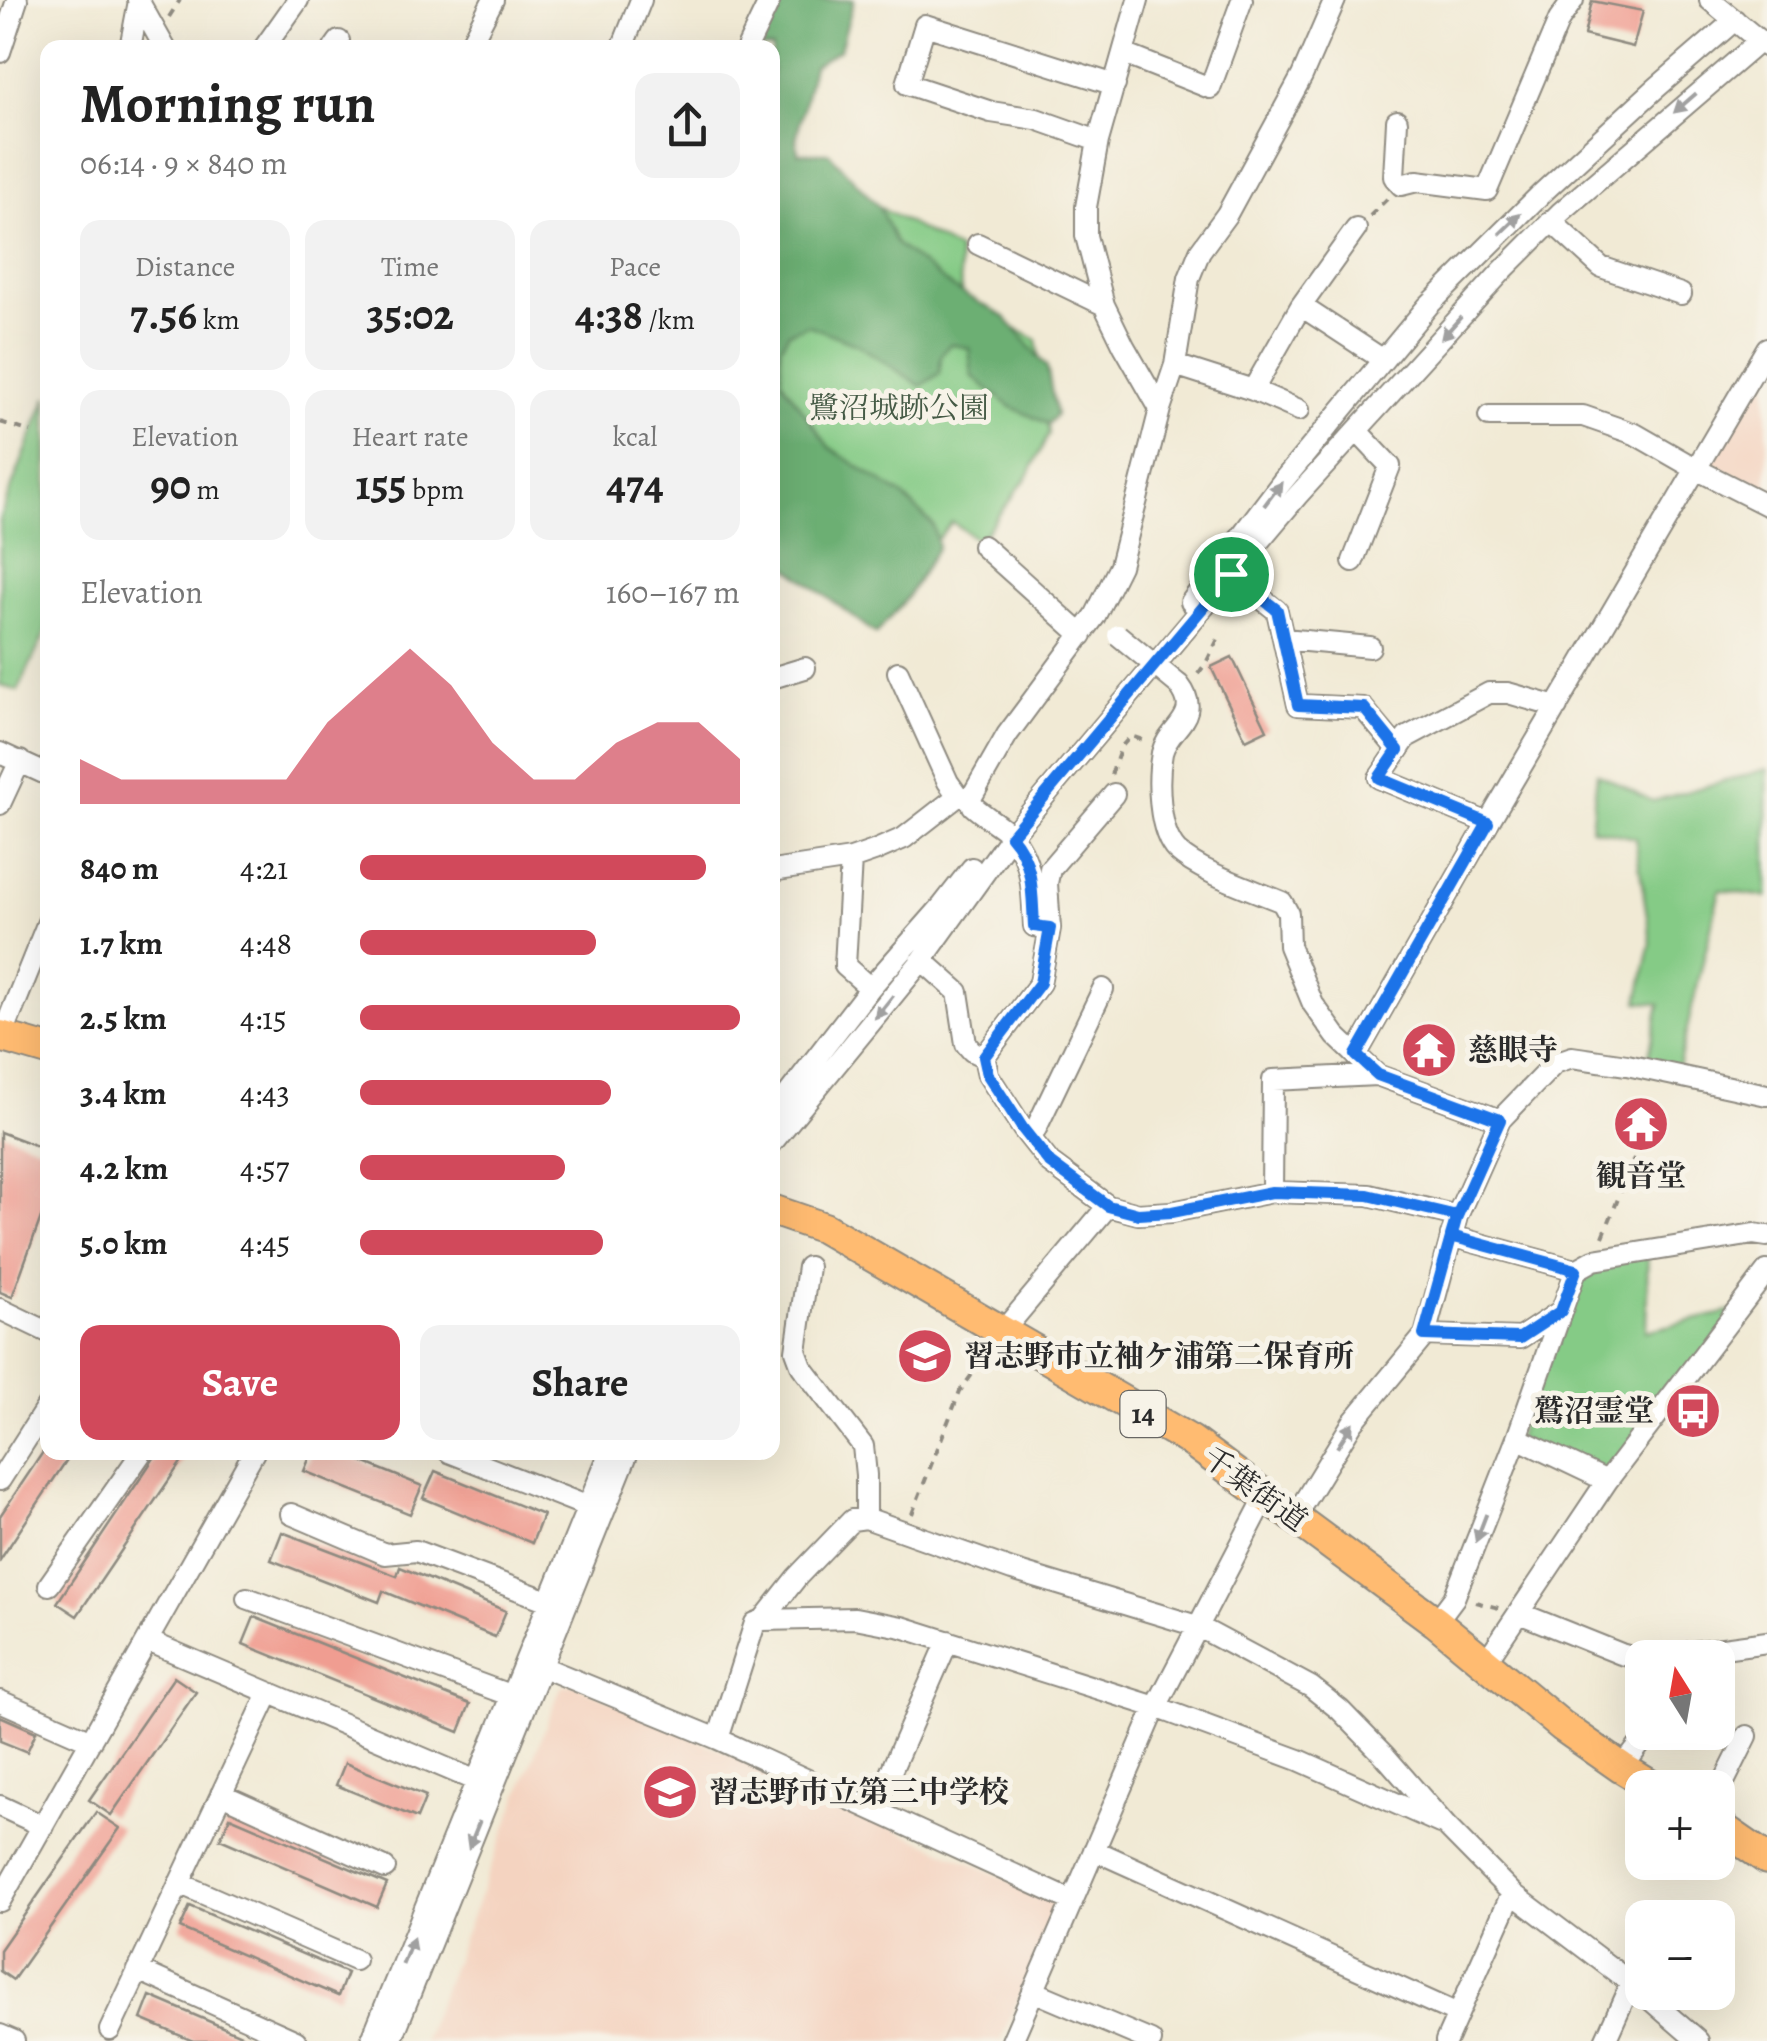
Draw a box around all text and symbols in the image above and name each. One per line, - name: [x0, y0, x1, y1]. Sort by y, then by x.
- text: Morning run: [80, 66, 375, 141]
- button: share: [635, 73, 740, 178]
- one-way arrow: [1673, 92, 1698, 114]
- text: 06:14 · 9 × 840 m: [80, 141, 287, 185]
- one-way arrow: [1497, 213, 1521, 236]
- text: Distance: [135, 248, 235, 286]
- text: Time: [381, 248, 439, 286]
- text: Pace: [609, 248, 661, 286]
- text: 7.56: [130, 286, 197, 343]
- text: 35:02: [366, 286, 454, 343]
- text: 4:38: [575, 286, 643, 343]
- text: km: [197, 301, 240, 339]
- text: /km: [643, 301, 695, 339]
- one-way arrow: [1440, 315, 1462, 340]
- park label: 鷺沼城跡公園: [809, 388, 989, 428]
- text: Elevation: [131, 418, 239, 456]
- text: Heart rate: [352, 418, 468, 456]
- text: kcal: [613, 418, 657, 456]
- text: 90: [150, 456, 191, 513]
- text: 155: [356, 456, 407, 513]
- text: 474: [606, 456, 664, 513]
- text: m: [191, 471, 220, 509]
- text: bpm: [407, 471, 464, 509]
- one-way arrow: [1263, 482, 1284, 508]
- pin: [1189, 532, 1274, 617]
- icon: arrive: [1204, 547, 1259, 602]
- text: Elevation: [80, 570, 203, 614]
- text: 160–167 m: [606, 570, 740, 614]
- text: 840 m: [80, 846, 159, 890]
- text: 4:21: [240, 846, 288, 890]
- text: 1.7 km: [80, 921, 163, 965]
- text: 4:48: [240, 921, 292, 965]
- one-way arrow: [874, 994, 895, 1019]
- text: 2.5 km: [80, 996, 167, 1040]
- text: 4:15: [240, 996, 287, 1040]
- temple icon: 慈眼寺: [1399, 1020, 1459, 1080]
- place label: 慈眼寺: [1468, 1030, 1558, 1070]
- text: 3.4 km: [80, 1071, 167, 1115]
- text: 4:43: [240, 1071, 290, 1115]
- temple icon: 観音堂: [1611, 1094, 1671, 1154]
- text: 4.2 km: [80, 1146, 168, 1190]
- text: 4:57: [240, 1146, 289, 1190]
- place label: 観音堂: [1596, 1156, 1686, 1196]
- text: 5.0 km: [80, 1221, 168, 1265]
- text: 4:45: [240, 1221, 290, 1265]
- button: Save: [80, 1325, 400, 1440]
- button: Share: [420, 1325, 740, 1440]
- school or university icon: 習志野市立袖ケ浦第二保育所: [895, 1326, 955, 1386]
- place label: 習志野市立袖ケ浦第二保育所: [964, 1336, 1354, 1376]
- bus stop icon: 鷲沼霊堂: [1663, 1381, 1723, 1441]
- road number: 14: [1120, 1391, 1166, 1437]
- place label: 鷲沼霊堂: [1534, 1391, 1654, 1431]
- one-way arrow: [1336, 1421, 1354, 1449]
- street label: 千葉街道: [1195, 1438, 1315, 1540]
- one-way arrow: [1473, 1514, 1488, 1544]
- north arrow: [1625, 1640, 1735, 1750]
- map controls: [1625, 1640, 1735, 2010]
- school or university icon: 習志野市立第三中学校: [640, 1762, 700, 1822]
- button: +: [1625, 1770, 1735, 1880]
- place label: 習志野市立第三中学校: [709, 1772, 1009, 1812]
- one-way arrow: [466, 1820, 482, 1850]
- button: −: [1625, 1900, 1735, 2010]
- one-way arrow: [400, 1936, 416, 1966]

